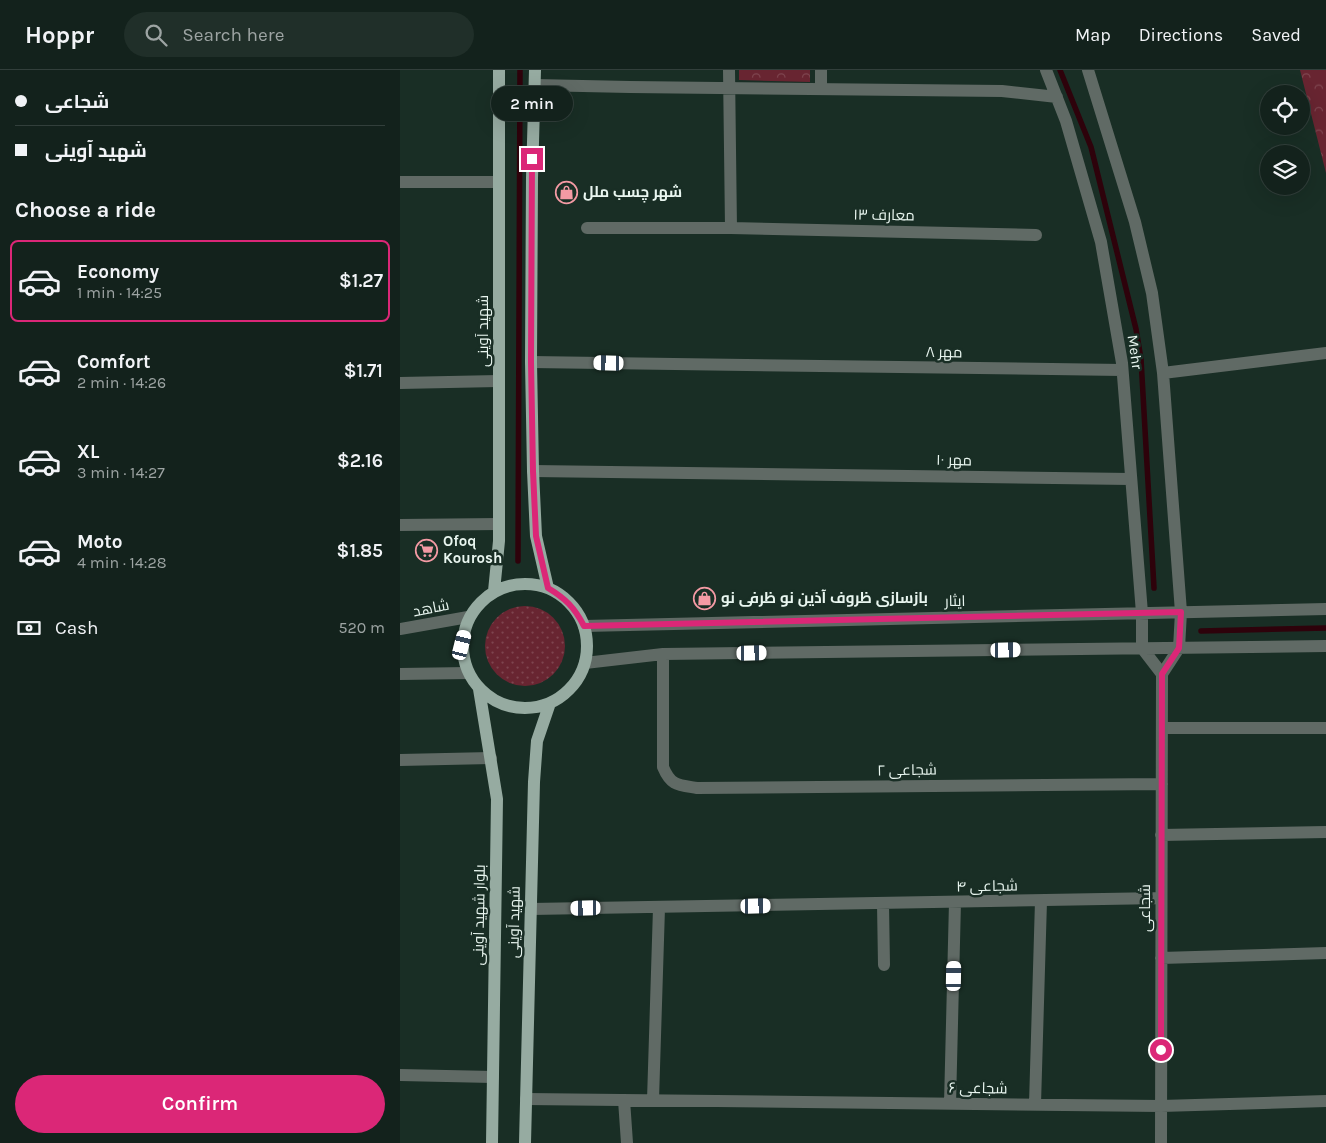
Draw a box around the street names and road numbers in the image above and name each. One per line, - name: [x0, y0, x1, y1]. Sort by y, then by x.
- street label: معارف ۱۳: [853, 205, 915, 225]
- street label: شهید آوینی: [474, 295, 493, 367]
- street label: Mehr: [1124, 333, 1146, 371]
- street label: مهر ۸: [925, 343, 963, 362]
- street label: مهر ۱۰: [936, 451, 972, 470]
- street label: ایثار: [943, 592, 966, 610]
- street label: شاهد: [411, 596, 451, 620]
- street label: شجاعی ۲: [877, 760, 937, 781]
- street label: بلوار شهید آوینی: [469, 864, 490, 966]
- street label: شجاعی ۴: [956, 876, 1018, 897]
- street label: شجاعی: [1136, 884, 1155, 932]
- street label: شهید آوینی: [504, 886, 525, 958]
- street label: شجاعی ۶: [948, 1078, 1008, 1099]

